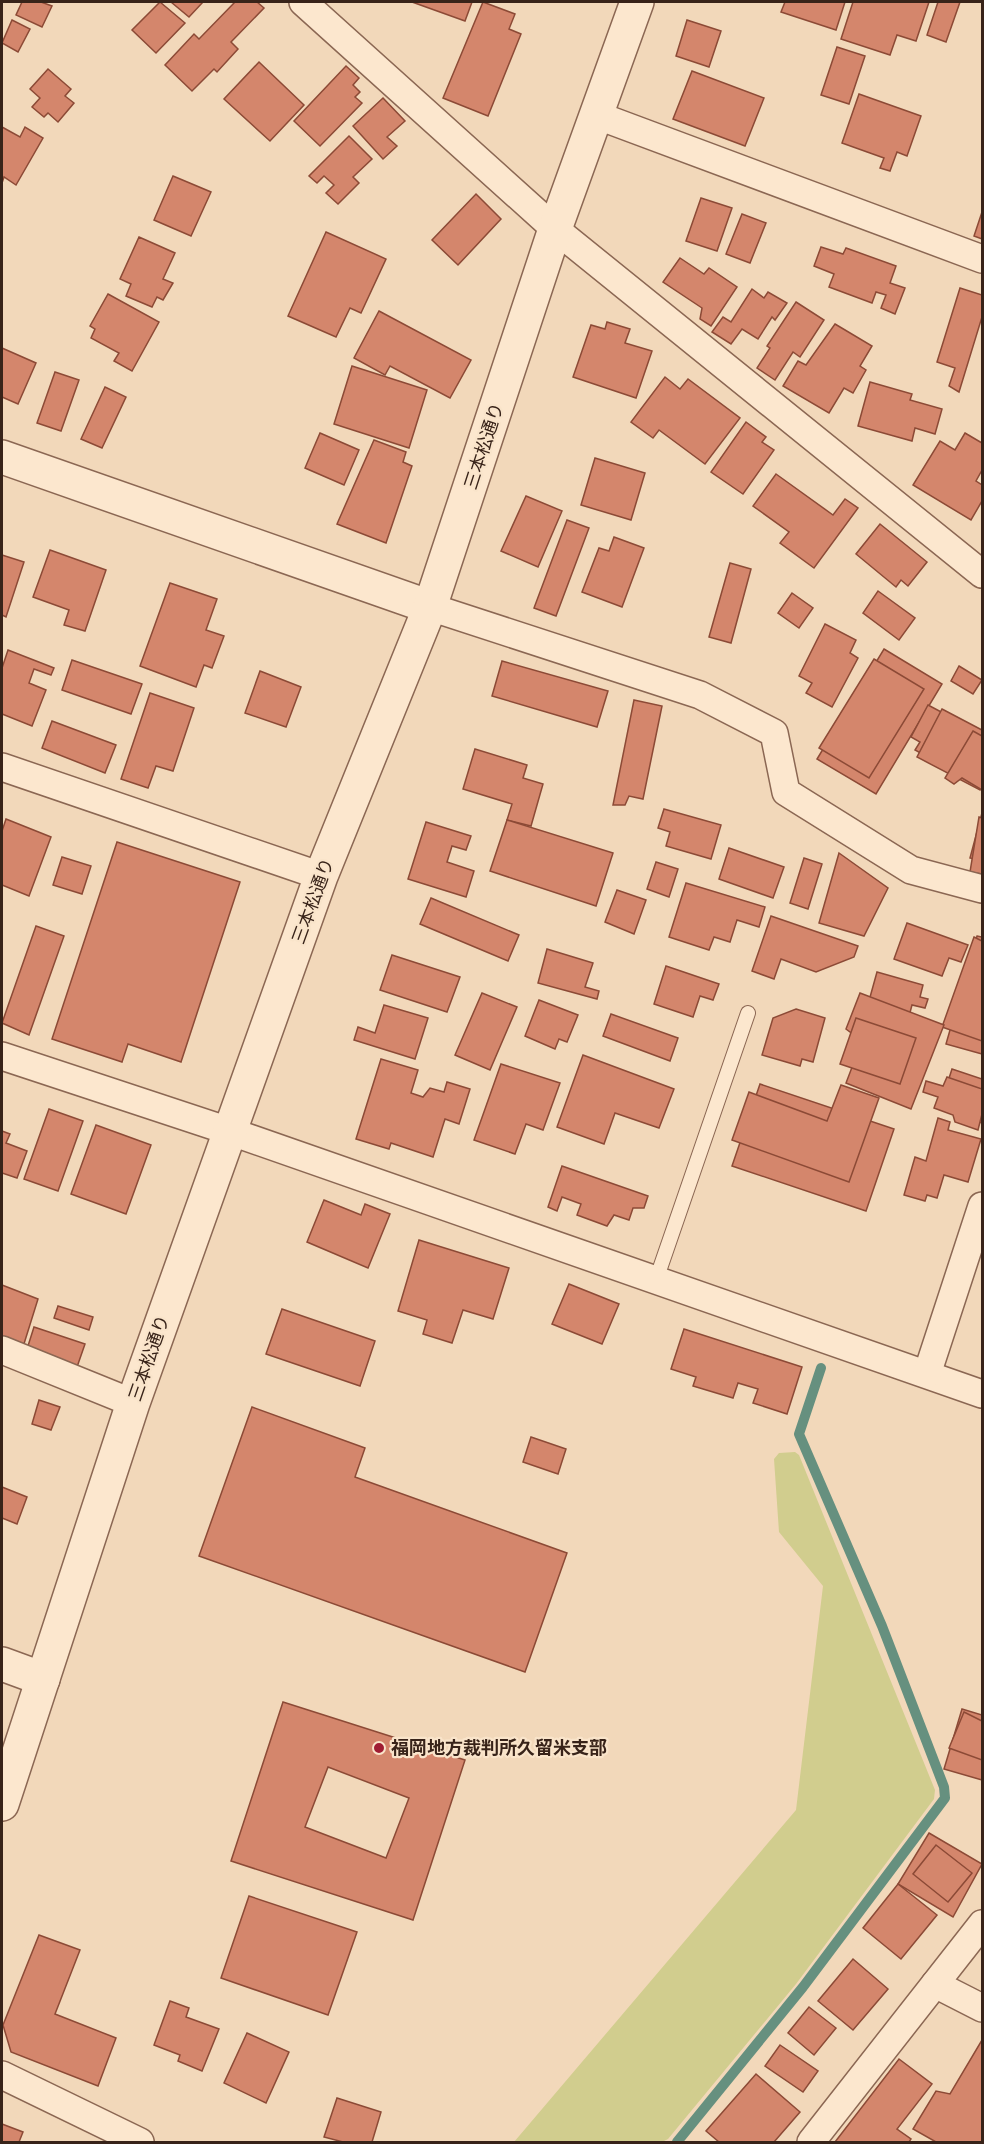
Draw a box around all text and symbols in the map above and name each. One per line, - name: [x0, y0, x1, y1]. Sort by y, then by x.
- street label: 三本松通り: [460, 400, 508, 492]
- street label: 三本松通り: [287, 855, 339, 947]
- street label: 三本松通り: [124, 1312, 174, 1404]
- place label: 福岡地方裁判所久留米支部: [391, 1737, 607, 1759]
- marker: 福岡地方裁判所久留米支部: [372, 1741, 386, 1755]

